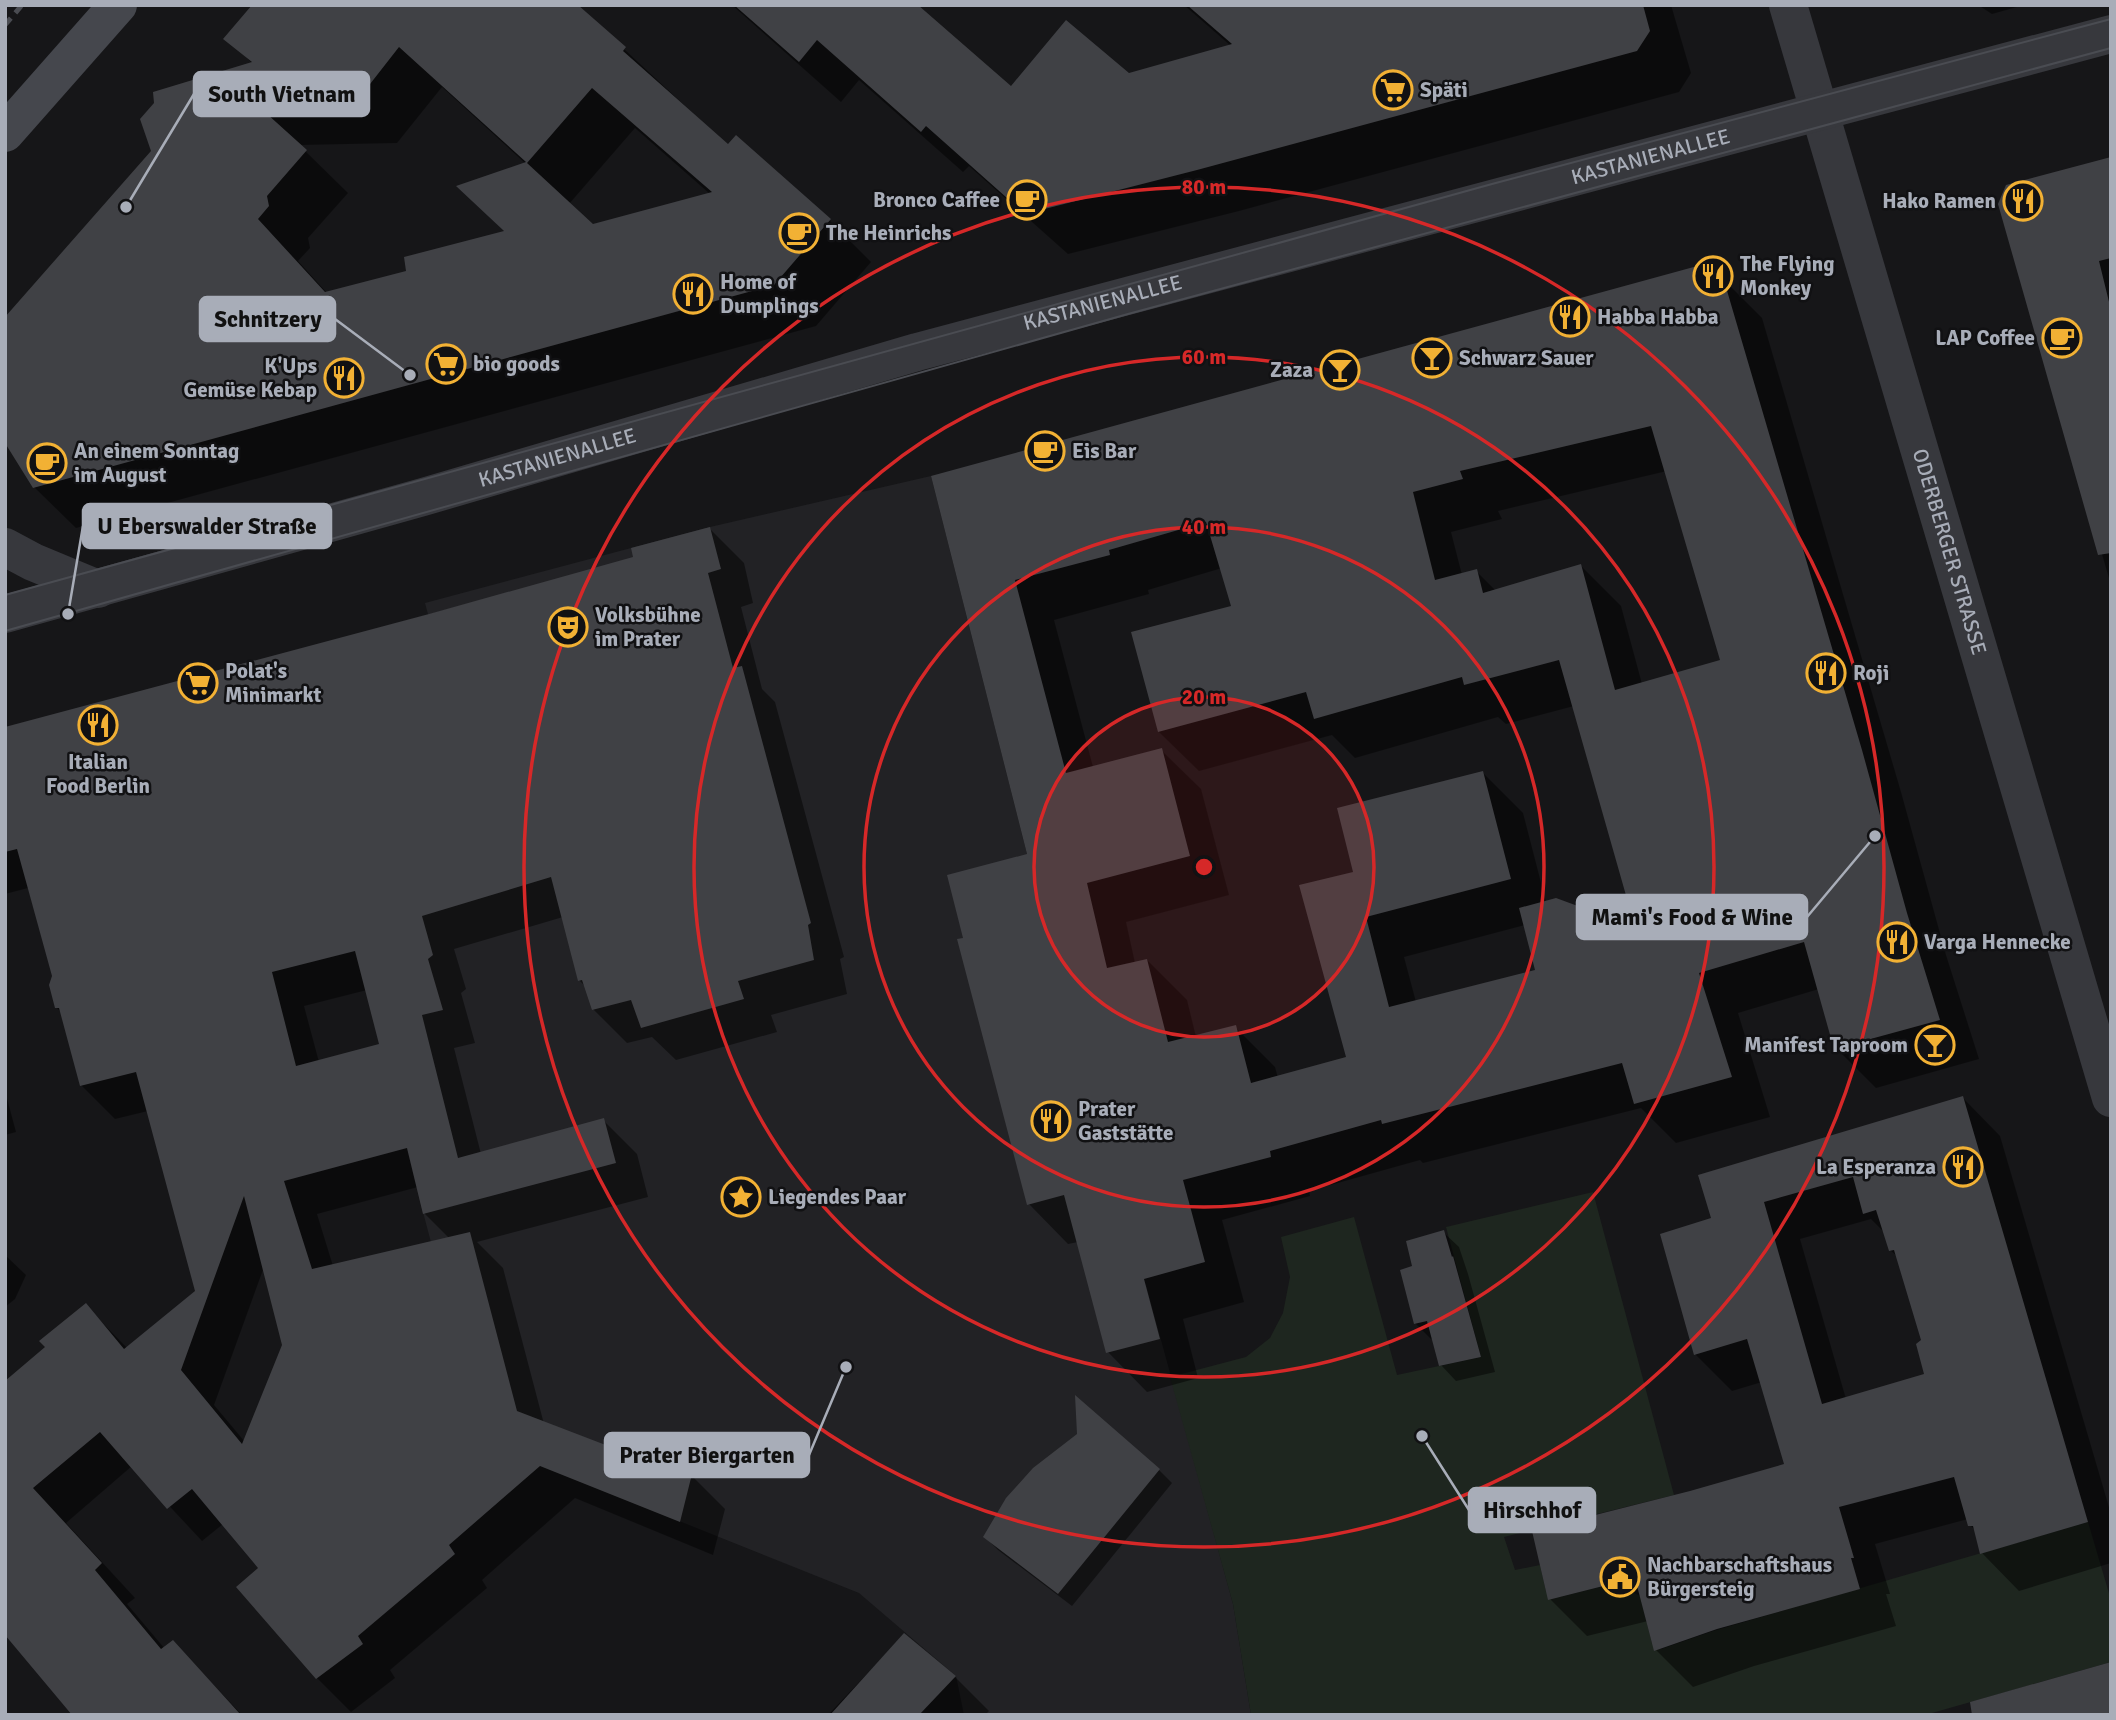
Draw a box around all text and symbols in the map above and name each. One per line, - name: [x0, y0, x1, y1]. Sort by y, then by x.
- supermarket icon: Späti: [1372, 69, 1414, 111]
- callout: South Vietnam: [194, 72, 369, 116]
- place label: Späti: [1420, 77, 1468, 103]
- text: South Vietnam: [208, 80, 356, 109]
- street label: KASTANIENALLEE: [1568, 123, 1733, 190]
- text: 80 m: [1182, 174, 1226, 200]
- cafe icon: Bronco Caffee: [1006, 179, 1048, 221]
- restaurant icon: Hako Ramen: [2002, 180, 2044, 222]
- place label: Bronco Caffee: [873, 187, 1000, 213]
- place label: Hako Ramen: [1882, 188, 1996, 214]
- cafe icon: The Heinrichs: [778, 212, 820, 254]
- place label: The Heinrichs: [826, 220, 951, 246]
- place label: The Flying Monkey: [1740, 251, 1834, 301]
- restaurant icon: The Flying Monkey: [1692, 255, 1734, 297]
- place label: Home of Dumplings: [720, 269, 818, 319]
- street label: KASTANIENALLEE: [1020, 269, 1185, 336]
- restaurant icon: Home of Dumplings: [672, 273, 714, 315]
- restaurant icon: Habba Habba: [1549, 296, 1591, 338]
- callout: Schnitzery: [200, 297, 335, 341]
- place label: Habba Habba: [1597, 304, 1719, 330]
- text: Schnitzery: [214, 305, 322, 334]
- cafe icon: LAP Coffee: [2041, 317, 2083, 359]
- place label: LAP Coffee: [1935, 325, 2035, 351]
- bar icon: Schwarz Sauer: [1411, 337, 1453, 379]
- supermarket icon: bio goods: [425, 343, 467, 385]
- text: 60 m: [1182, 344, 1226, 370]
- place label: Schwarz Sauer: [1459, 345, 1594, 371]
- bar icon: Zaza: [1319, 349, 1361, 391]
- place label: bio goods: [473, 351, 560, 377]
- place label: K'Ups Gemüse Kebap: [183, 353, 317, 403]
- restaurant icon: K'Ups Gemüse Kebap: [323, 357, 365, 399]
- place label: Zaza: [1270, 357, 1313, 383]
- street label: KASTANIENALLEE: [475, 422, 639, 493]
- cafe icon: Eis Bar: [1024, 430, 1066, 472]
- place label: An einem Sonntag im August: [74, 438, 239, 488]
- place label: Eis Bar: [1072, 438, 1137, 464]
- cafe icon: An einem Sonntag im August: [26, 442, 68, 484]
- street label: ODERBERGER STRASSE: [1907, 445, 1992, 658]
- callout: U Eberswalder Straße: [83, 504, 331, 548]
- text: U Eberswalder Straße: [97, 512, 317, 541]
- text: 40 m: [1182, 514, 1226, 540]
- place label: Volksbühne im Prater: [595, 602, 701, 652]
- theatre icon: Volksbühne im Prater: [547, 606, 589, 648]
- restaurant icon: Roji: [1805, 652, 1847, 694]
- place label: Polat's Minimarkt: [225, 658, 322, 708]
- place label: Roji: [1853, 660, 1889, 686]
- supermarket icon: Polat's Minimarkt: [177, 662, 219, 704]
- text: 20 m: [1182, 684, 1226, 710]
- restaurant icon: Italian Food Berlin: [77, 704, 119, 746]
- place label: Italian Food Berlin: [46, 749, 150, 799]
- centre of rings: [1192, 855, 1216, 879]
- callout: Mami's Food & Wine: [1577, 895, 1807, 939]
- text: Mami's Food & Wine: [1591, 903, 1793, 932]
- restaurant icon: Varga Hennecke: [1876, 921, 1918, 963]
- place label: Varga Hennecke: [1924, 929, 2071, 955]
- bar icon: Manifest Taproom: [1914, 1024, 1956, 1066]
- place label: Manifest Taproom: [1744, 1032, 1908, 1058]
- place label: Prater Gaststätte: [1078, 1096, 1173, 1146]
- restaurant icon: Prater Gaststätte: [1030, 1100, 1072, 1142]
- restaurant icon: La Esperanza: [1942, 1146, 1984, 1188]
- place label: La Esperanza: [1816, 1154, 1936, 1180]
- place icon: Liegendes Paar: [720, 1176, 762, 1218]
- place label: Liegendes Paar: [768, 1184, 907, 1210]
- callout: Prater Biergarten: [605, 1433, 809, 1477]
- text: Prater Biergarten: [619, 1441, 795, 1470]
- callout: Hirschhof: [1469, 1488, 1595, 1532]
- text: Hirschhof: [1483, 1496, 1583, 1525]
- place label: Nachbarschaftshaus Bürgersteig: [1647, 1552, 1832, 1602]
- public building icon: Nachbarschaftshaus Bürgersteig: [1599, 1556, 1641, 1598]

